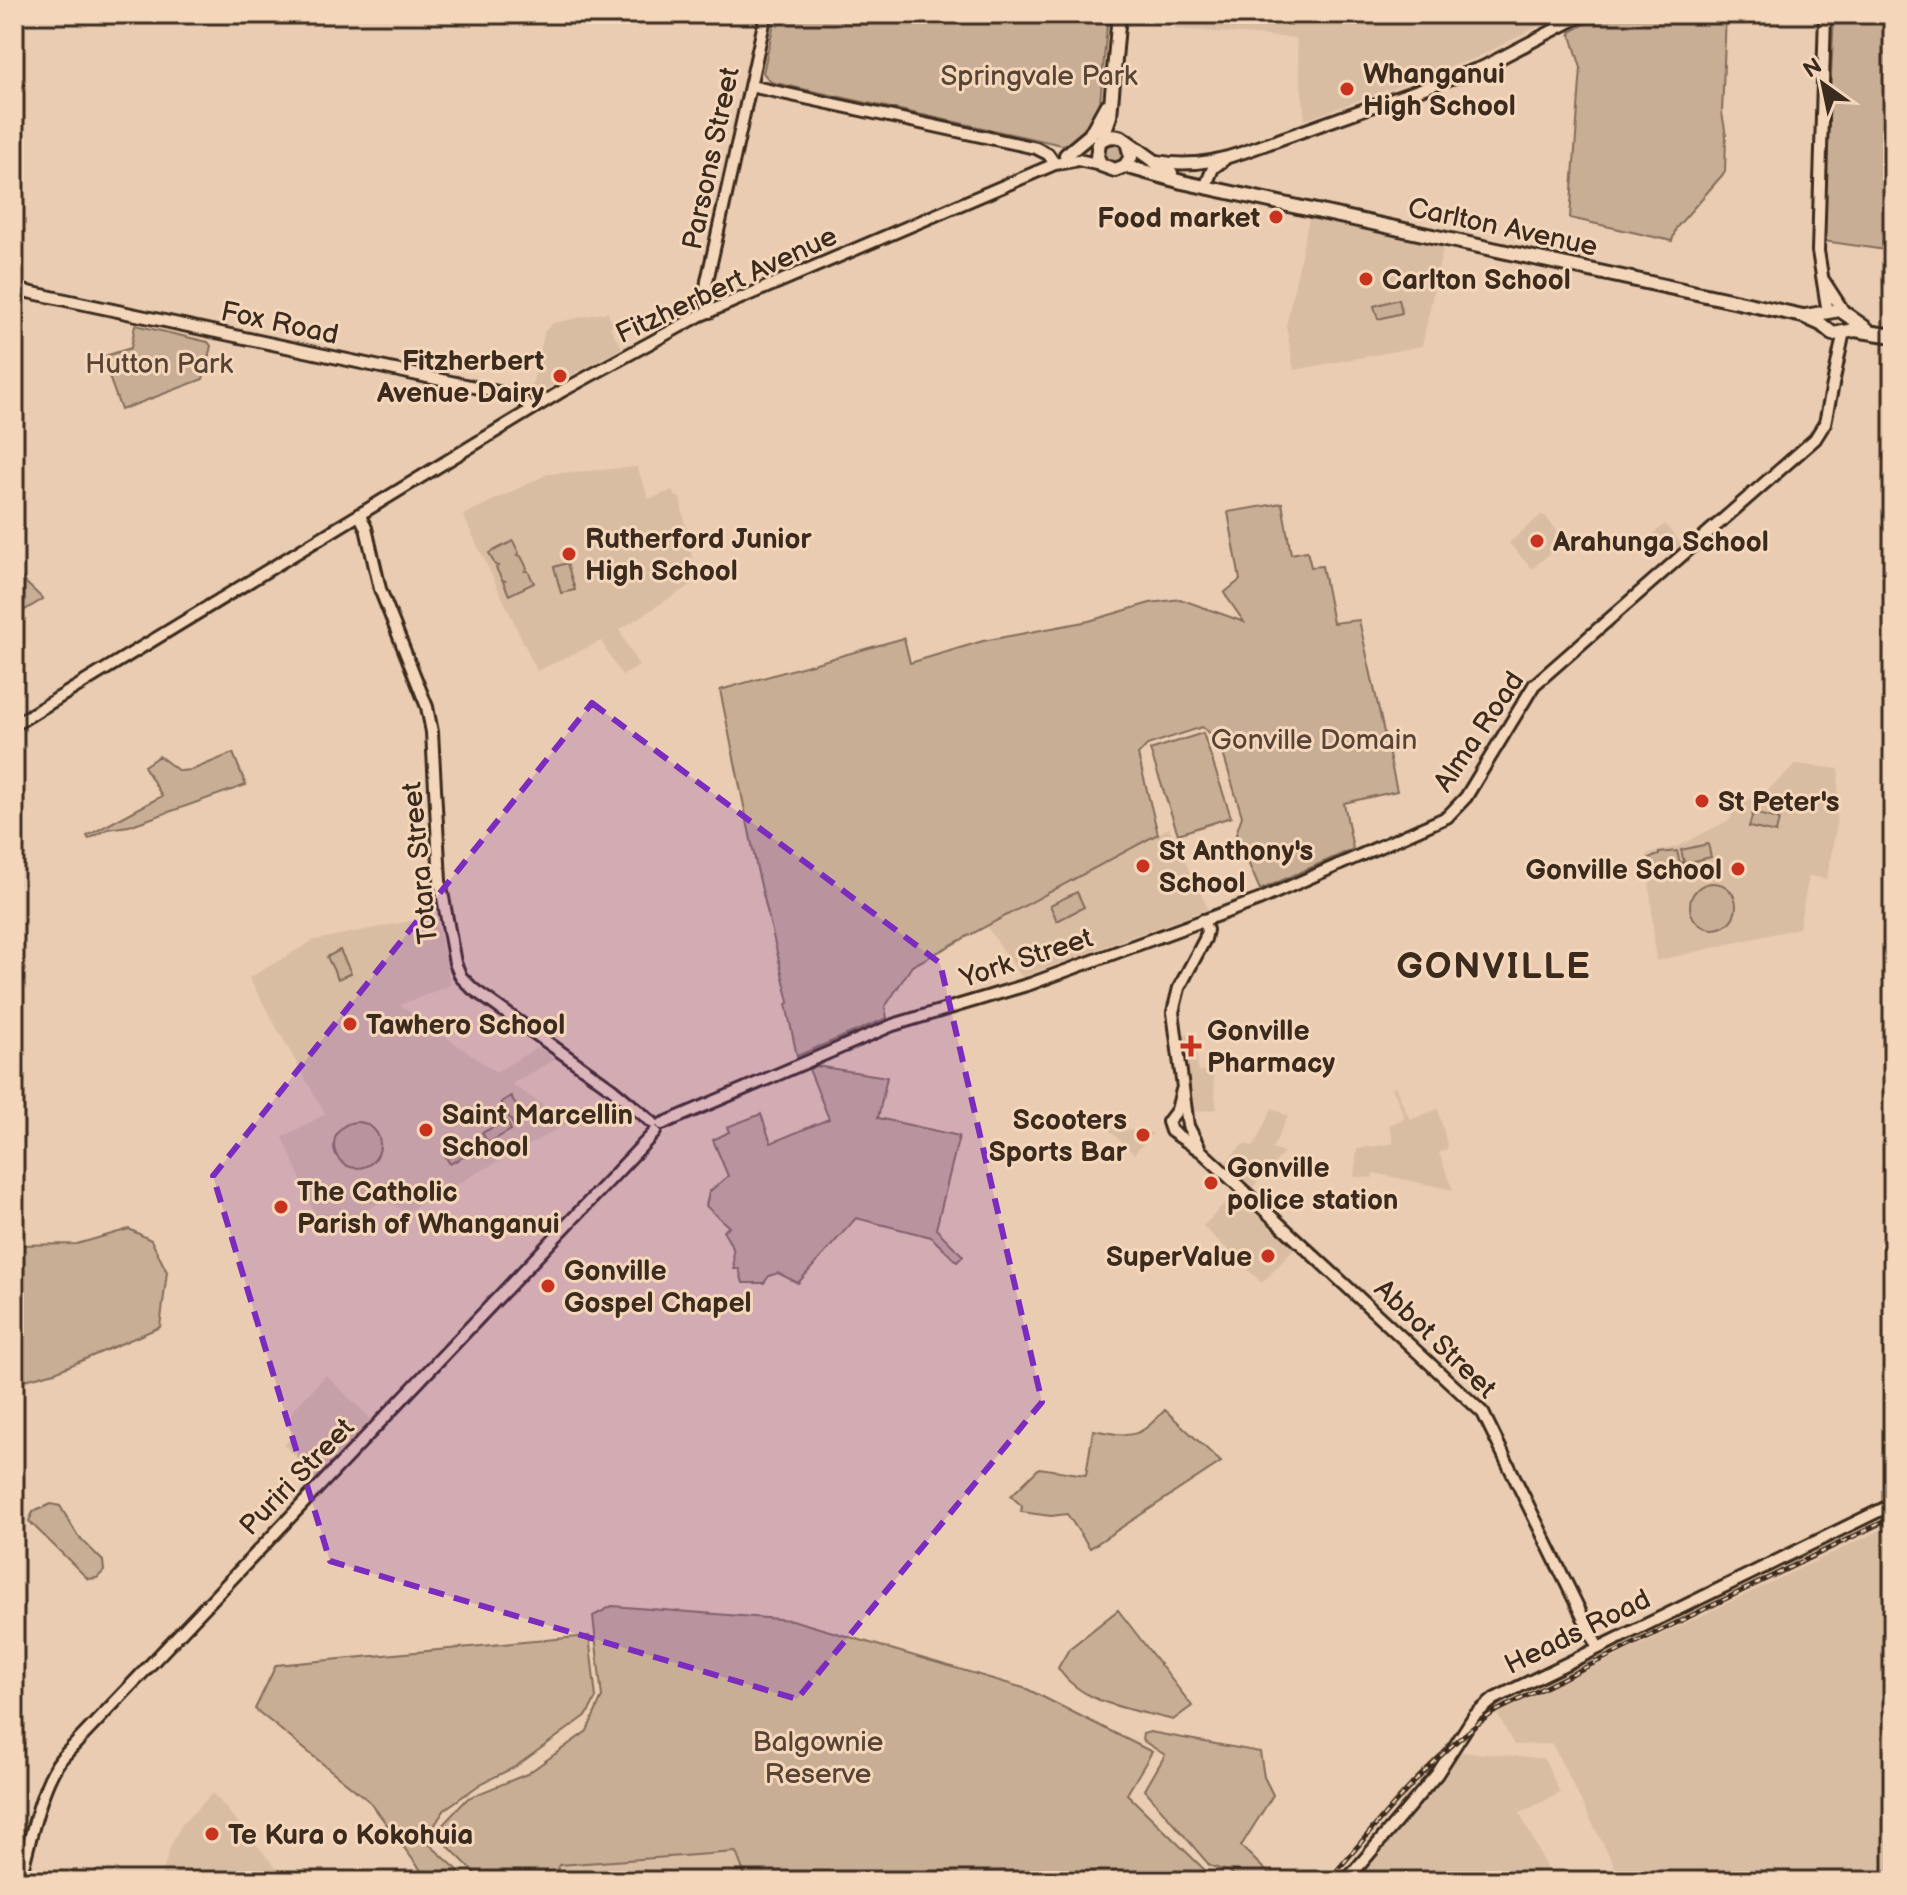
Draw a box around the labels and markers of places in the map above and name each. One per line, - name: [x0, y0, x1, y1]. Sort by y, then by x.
- place label: Whanganui High School: [1363, 58, 1516, 123]
- marker: Whanganui High School: [1338, 80, 1356, 98]
- place label: Food market: [1097, 202, 1260, 235]
- marker: Food market: [1267, 208, 1285, 226]
- place label: Carlton School: [1382, 264, 1571, 297]
- marker: Carlton School: [1357, 270, 1375, 288]
- place label: Fitzherbert Avenue Dairy: [376, 345, 544, 410]
- marker: Fitzherbert Avenue Dairy: [551, 367, 569, 385]
- place label: Rutherford Junior High School: [585, 523, 812, 588]
- place label: Arahunga School: [1552, 526, 1769, 559]
- marker: Arahunga School: [1528, 532, 1546, 550]
- marker: Rutherford Junior High School: [560, 545, 578, 563]
- place label: St Peter's: [1718, 786, 1839, 819]
- marker: St Peter's: [1693, 792, 1711, 810]
- place label: St Anthony's School: [1159, 835, 1313, 900]
- place label: Gonville School: [1525, 854, 1722, 887]
- marker: St Anthony's School: [1134, 857, 1152, 875]
- marker: Gonville School: [1729, 860, 1747, 878]
- place label: Tawhero School: [366, 1009, 565, 1042]
- marker: Tawhero School: [341, 1015, 359, 1033]
- place label: Gonville Pharmacy: [1207, 1015, 1335, 1080]
- marker: Gonville Pharmacy: [1182, 1037, 1200, 1055]
- place label: Saint Marcellin School: [442, 1099, 633, 1164]
- place label: Scooters Sports Bar: [989, 1104, 1128, 1169]
- marker: Saint Marcellin School: [417, 1121, 435, 1139]
- marker: Scooters Sports Bar: [1134, 1126, 1152, 1144]
- place label: Gonville police station: [1227, 1152, 1398, 1217]
- marker: Gonville police station: [1202, 1174, 1220, 1192]
- place label: The Catholic Parish of Whanganui: [297, 1176, 560, 1241]
- marker: The Catholic Parish of Whanganui: [272, 1198, 290, 1216]
- place label: SuperValue: [1106, 1241, 1252, 1274]
- marker: SuperValue: [1259, 1247, 1277, 1265]
- place label: Gonville Gospel Chapel: [564, 1255, 752, 1320]
- marker: Gonville Gospel Chapel: [539, 1277, 557, 1295]
- place label: Te Kura o Kokohuia: [228, 1819, 473, 1852]
- marker: Te Kura o Kokohuia: [203, 1825, 221, 1843]

